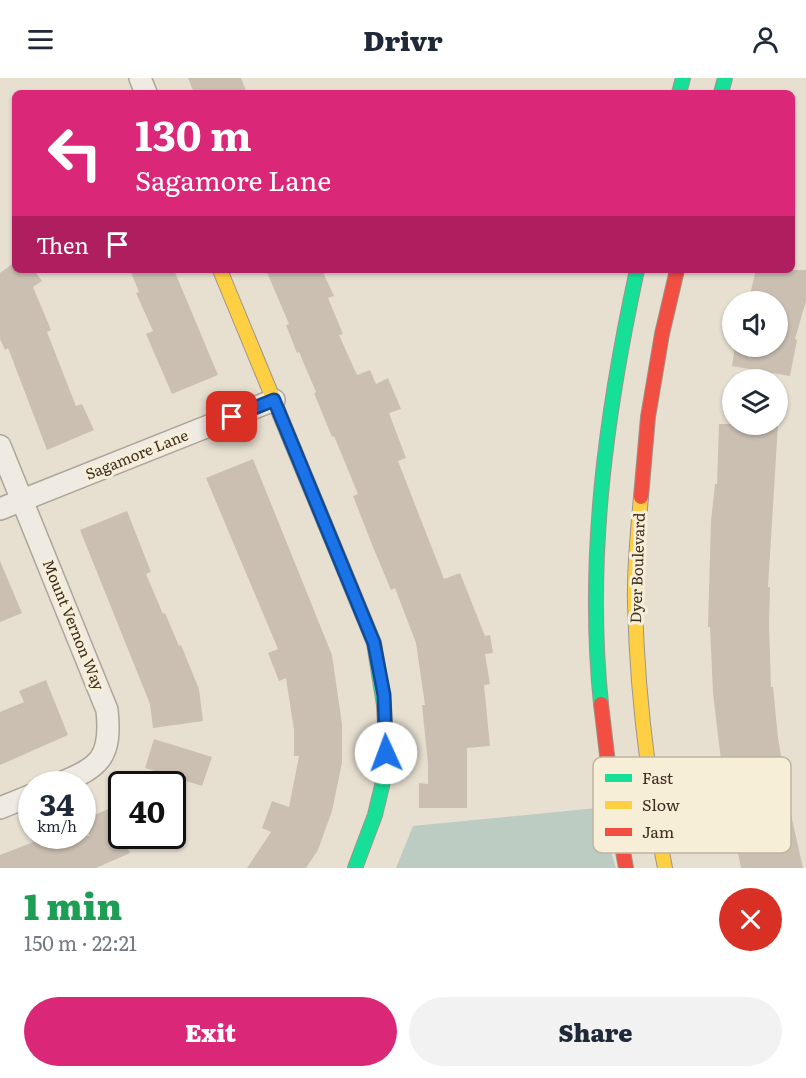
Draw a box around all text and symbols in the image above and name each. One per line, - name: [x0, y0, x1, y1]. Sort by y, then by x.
- text: Drivr: [363, 19, 443, 59]
- icon: menu: [24, 23, 57, 56]
- icon: person: [749, 23, 782, 56]
- text: 130 m: [135, 102, 252, 164]
- icon: left: [36, 114, 114, 192]
- text: Sagamore Lane: [135, 159, 331, 199]
- text: Then: [36, 228, 89, 261]
- icon: arrive: [101, 228, 134, 261]
- map controls: [722, 291, 788, 435]
- button: sound: [722, 291, 788, 357]
- button: layers: [722, 369, 788, 435]
- pin: [206, 391, 257, 442]
- icon: arrive: [215, 400, 248, 433]
- street label: Sagamore Lane: [82, 422, 191, 485]
- street label: Dyer Boulevard: [623, 512, 650, 624]
- street label: Mount Vernon Way: [38, 556, 111, 694]
- position arrow: [354, 721, 418, 785]
- legend: [593, 757, 791, 853]
- text: Fast: [642, 765, 674, 789]
- speed limit sign: 40: [108, 771, 186, 849]
- text: 34: [40, 781, 74, 825]
- text: Slow: [642, 792, 680, 816]
- text: km/h: [37, 814, 77, 837]
- text: Jam: [642, 819, 675, 843]
- text: 1 min: [24, 878, 122, 931]
- button: close: [719, 888, 782, 951]
- text: 150 m · 22:21: [24, 927, 137, 957]
- button: Exit: [24, 997, 397, 1066]
- button: Share: [409, 997, 782, 1066]

